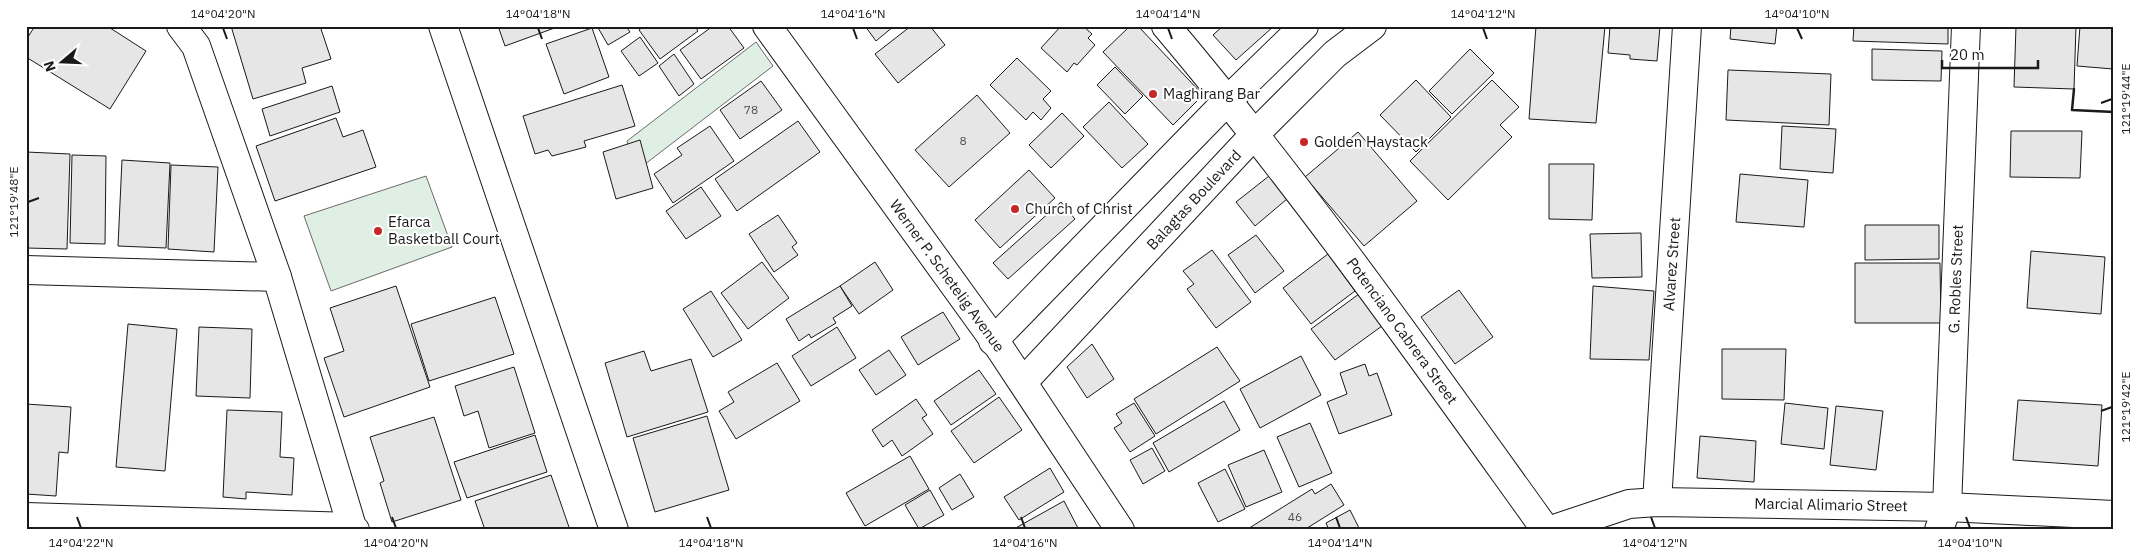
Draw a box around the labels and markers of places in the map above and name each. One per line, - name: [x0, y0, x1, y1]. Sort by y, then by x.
- place label: Maghirang Bar: [1163, 84, 1261, 103]
- marker: Maghirang Bar: [1147, 88, 1159, 100]
- place label: Golden Haystack: [1314, 132, 1428, 151]
- marker: Golden Haystack: [1298, 136, 1310, 148]
- place label: Church of Christ: [1025, 199, 1133, 218]
- marker: Church of Christ: [1009, 203, 1021, 215]
- place label: Efarca Basketball Court: [388, 212, 500, 248]
- marker: Efarca Basketball Court: [372, 225, 384, 237]

